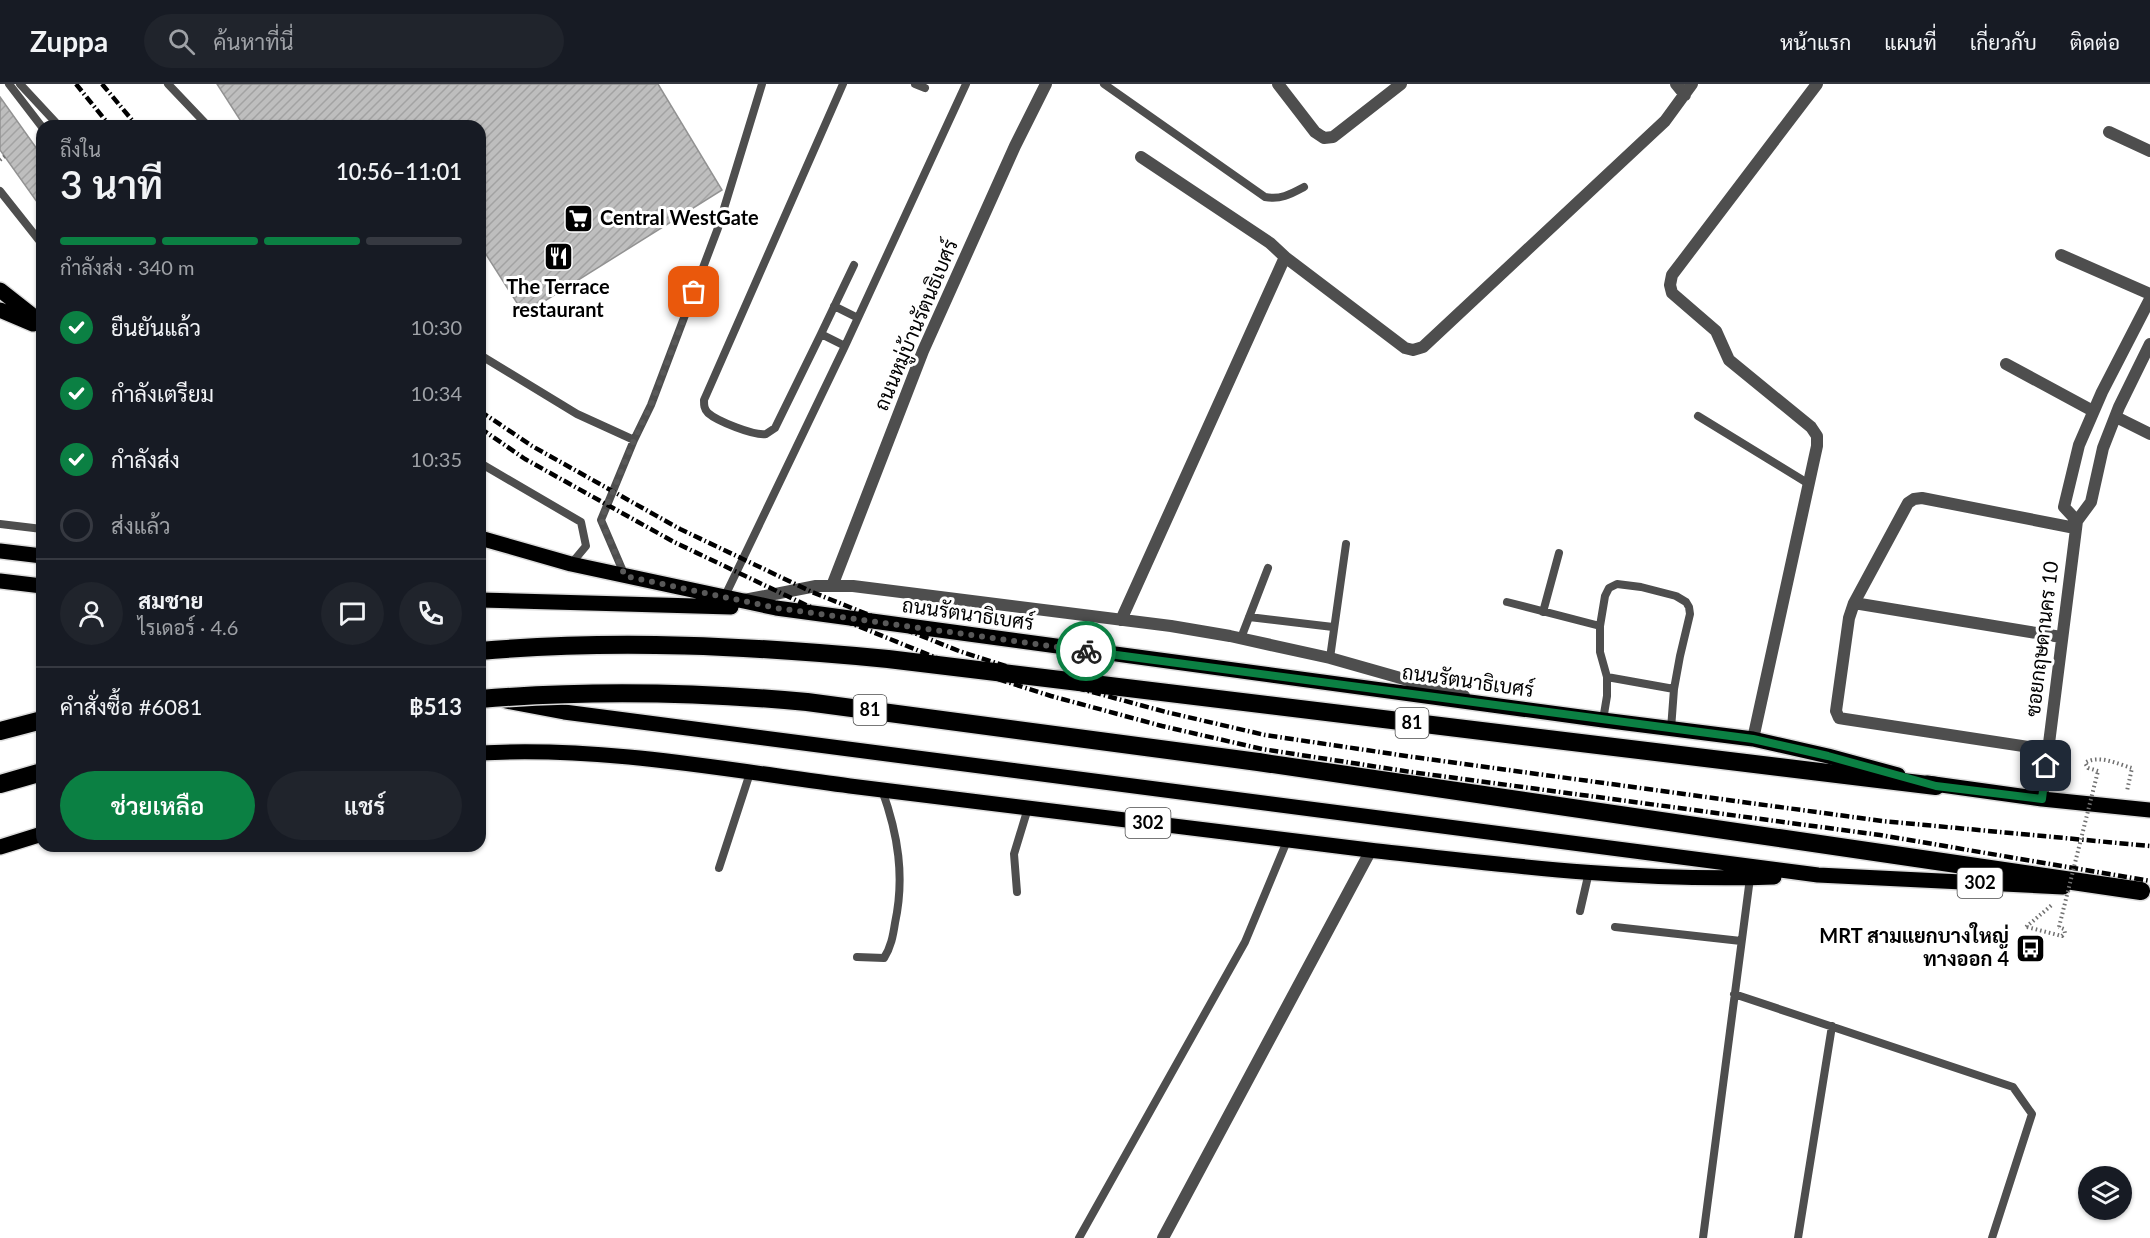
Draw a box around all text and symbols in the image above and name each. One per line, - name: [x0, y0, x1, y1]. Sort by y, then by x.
- search box: [144, 14, 564, 68]
- text: Zuppa: [30, 24, 108, 58]
- icon: search: [165, 25, 198, 58]
- text: ค้นหาที่นี่: [213, 28, 294, 55]
- text: หน้าแรก: [1780, 29, 1851, 54]
- text: แผนที่: [1884, 29, 1937, 54]
- text: เกี่ยวกับ: [1970, 29, 2037, 54]
- text: ติดต่อ: [2070, 29, 2120, 54]
- text: ถึงใน: [60, 137, 101, 161]
- text: 10:56–11:01: [336, 158, 462, 185]
- text: 3 นาที: [60, 161, 163, 207]
- supermarket icon: Central WestGate: [563, 202, 595, 234]
- place label: Central WestGate: [600, 205, 759, 229]
- street label: ถนนหมู่บ้านรัตนธิเบศร์: [867, 235, 966, 415]
- restaurant icon: The Terrace restaurant: [542, 240, 574, 272]
- text: กำลังส่ง · 340 m: [60, 255, 194, 279]
- pin: [668, 266, 719, 317]
- place label: The Terrace restaurant: [506, 274, 610, 321]
- icon: bag: [677, 275, 710, 308]
- icon: check: [60, 311, 93, 344]
- text: ยืนยันแล้ว: [111, 314, 201, 341]
- text: 10:30: [411, 315, 462, 339]
- icon: check: [60, 377, 93, 410]
- text: กำลังเตรียม: [111, 380, 214, 407]
- text: 10:34: [411, 381, 462, 405]
- icon: check: [60, 443, 93, 476]
- text: กำลังส่ง: [111, 446, 180, 473]
- text: 10:35: [411, 447, 462, 471]
- text: ส่งแล้ว: [111, 512, 171, 539]
- street label: ซอยกฤษดานคร 10: [2020, 560, 2063, 718]
- button: person: [60, 582, 123, 645]
- button: chat: [321, 582, 384, 645]
- button: phone: [399, 582, 462, 645]
- text: สมชาย: [138, 587, 204, 614]
- street label: ถนนรัตนาธิเบศร์: [901, 591, 1036, 634]
- text: ไรเดอร์ · 4.6: [138, 615, 238, 639]
- courier: [1056, 621, 1116, 681]
- icon: bike: [1070, 635, 1103, 668]
- street label: ถนนรัตนาธิเบศร์: [1401, 658, 1536, 701]
- text: คำสั่งซื้อ #6081: [60, 693, 203, 720]
- text: ฿513: [409, 693, 462, 720]
- road number: 81: [854, 695, 886, 725]
- road number: 81: [1396, 708, 1428, 738]
- pin: [2020, 740, 2071, 791]
- icon: home: [2029, 749, 2062, 782]
- button: ช่วยเหลือ: [60, 771, 255, 840]
- button: แชร์: [267, 771, 462, 840]
- road number: 302: [1126, 808, 1170, 838]
- road number: 302: [1958, 868, 2002, 898]
- place label: MRT สามแยกบางใหญ่ ทางออก 4: [1819, 922, 2009, 970]
- bus stop icon: MRT สามแยกบางใหญ่ ทางออก 4: [2014, 932, 2046, 964]
- map controls: [2078, 1166, 2132, 1220]
- button: layers: [2078, 1166, 2132, 1220]

